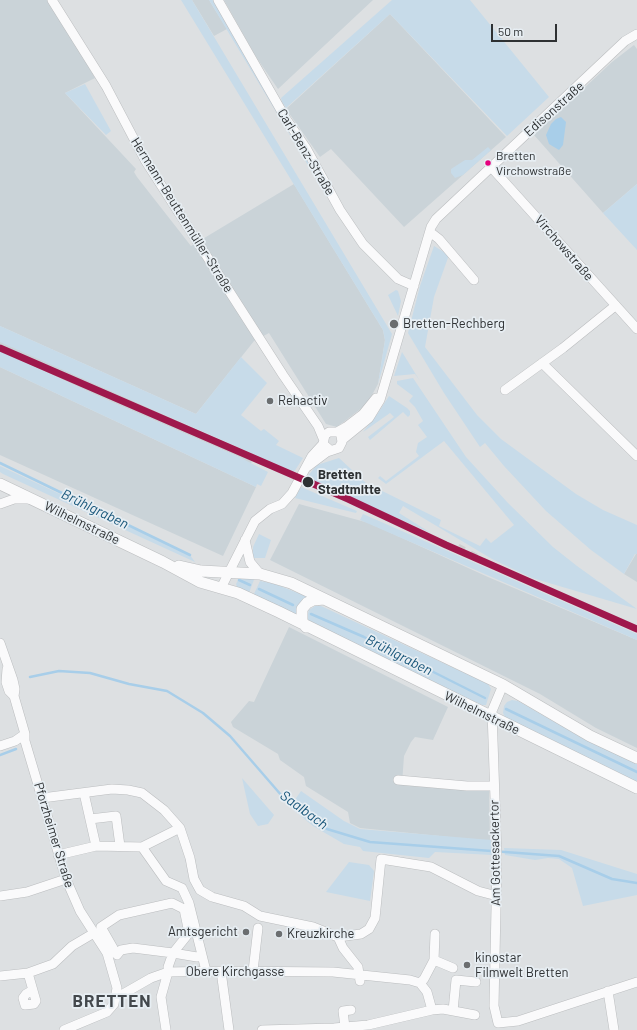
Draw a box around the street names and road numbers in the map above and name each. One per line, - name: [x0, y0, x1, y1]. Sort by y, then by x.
- street label: Edisonstraße: [521, 78, 587, 140]
- street label: Carl-Benz-Straße: [274, 106, 338, 198]
- street label: Hermann-Beuttenmüller-Straße: [128, 134, 236, 296]
- street label: Virchowstraße: [531, 212, 597, 284]
- street label: Wilhelmstraße: [42, 498, 122, 548]
- street label: Wilhelmstraße: [442, 688, 522, 738]
- street label: Pforzheimer Straße: [31, 780, 77, 890]
- street label: Am Gottesackertor: [486, 800, 504, 906]
- street label: Obere Kirchgasse: [186, 964, 284, 980]

